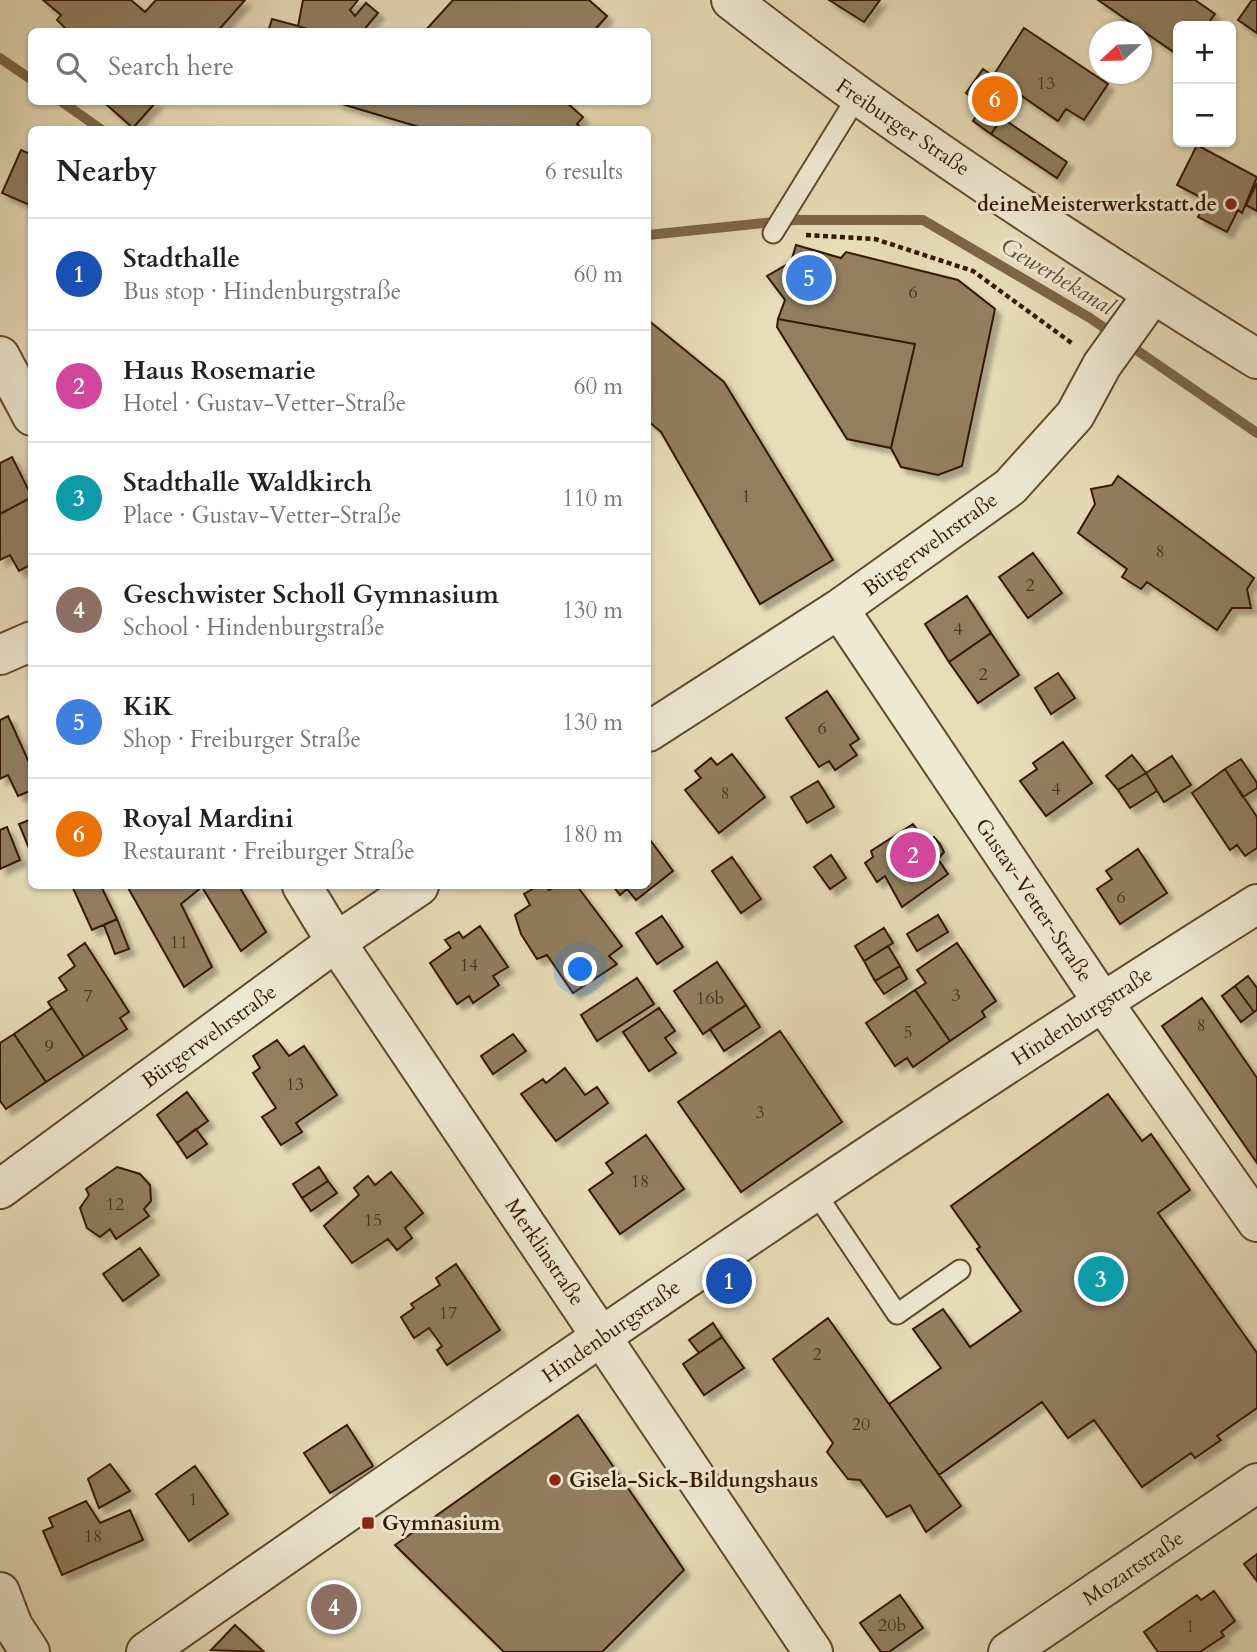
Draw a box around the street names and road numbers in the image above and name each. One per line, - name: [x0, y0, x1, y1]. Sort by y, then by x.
- street label: Freiburger Straße: [830, 72, 976, 183]
- street label: Bürgerwehrstraße: [857, 486, 1004, 603]
- street label: Gustav-Vetter-Straße: [968, 813, 1099, 988]
- street label: Hindenburgstraße: [1006, 960, 1158, 1073]
- street label: Bürgerwehrstraße: [136, 978, 283, 1095]
- street label: Merklinstraße: [498, 1193, 591, 1312]
- street label: Hindenburgstraße: [536, 1273, 686, 1390]
- street label: Mozartstraße: [1077, 1524, 1190, 1613]

